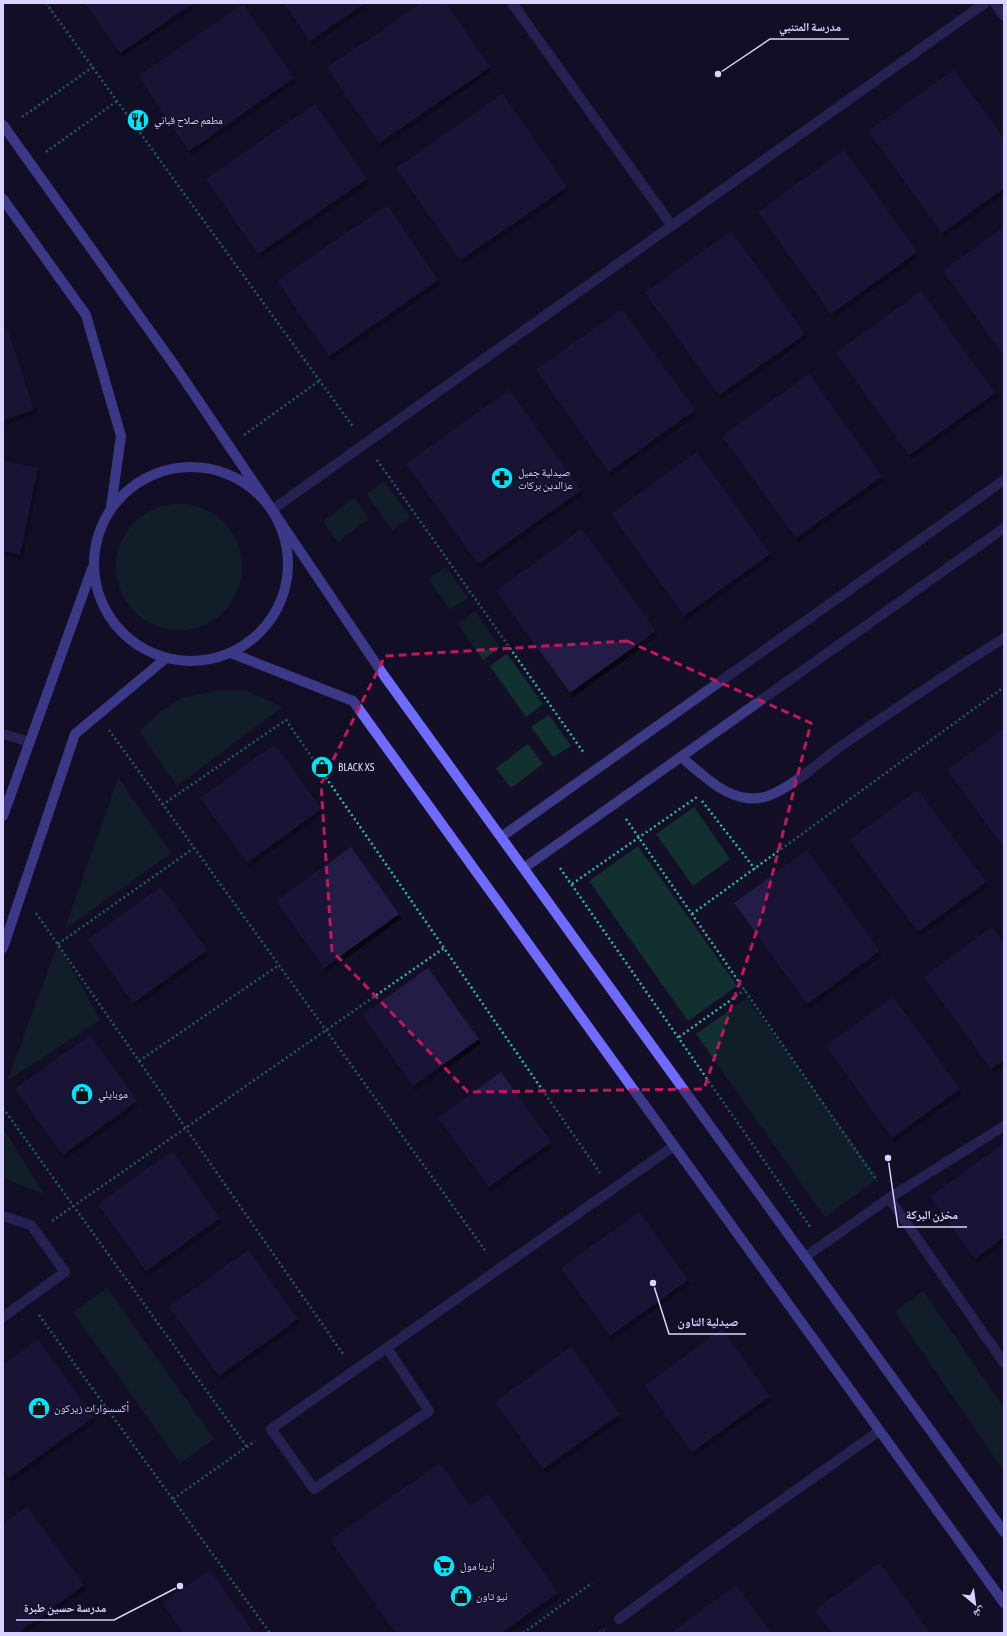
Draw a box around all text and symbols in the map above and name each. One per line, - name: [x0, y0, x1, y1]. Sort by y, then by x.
- callout: مدرسة المتنبي: [770, 15, 849, 39]
- text: مدرسة المتنبي: [779, 20, 841, 37]
- restaurant icon: مطعم صلاح قباني: [125, 107, 151, 133]
- place label: مطعم صلاح قباني: [154, 114, 223, 129]
- pharmacy icon: صيدلية جميل عزالدين بركات: [489, 465, 515, 491]
- place label: صيدلية جميل عزالدين بركات: [518, 466, 574, 492]
- shop icon: BLACK XS: [309, 754, 335, 780]
- place label: BLACK XS: [338, 761, 375, 773]
- shop icon: موبايلي: [69, 1081, 95, 1107]
- place label: موبايلي: [98, 1088, 128, 1103]
- callout: مخزن البركة: [898, 1203, 967, 1227]
- text: مخزن البركة: [906, 1208, 959, 1223]
- callout: صيدلية التاون: [669, 1310, 746, 1334]
- text: صيدلية التاون: [678, 1315, 738, 1330]
- shop icon: أكسسوارات زيركون: [26, 1395, 52, 1421]
- place label: أكسسوارات زيركون: [54, 1401, 129, 1415]
- supermarket icon: أرينا مول: [431, 1553, 457, 1579]
- place label: أرينا مول: [460, 1559, 495, 1573]
- shop icon: نيو تاون: [448, 1583, 474, 1609]
- north arrow: [955, 1584, 995, 1624]
- place label: نيو تاون: [476, 1590, 508, 1603]
- callout: مدرسة حسين طبرة: [16, 1596, 114, 1620]
- text: مدرسة حسين طبرة: [24, 1601, 107, 1616]
- text: ش: [971, 1603, 988, 1621]

